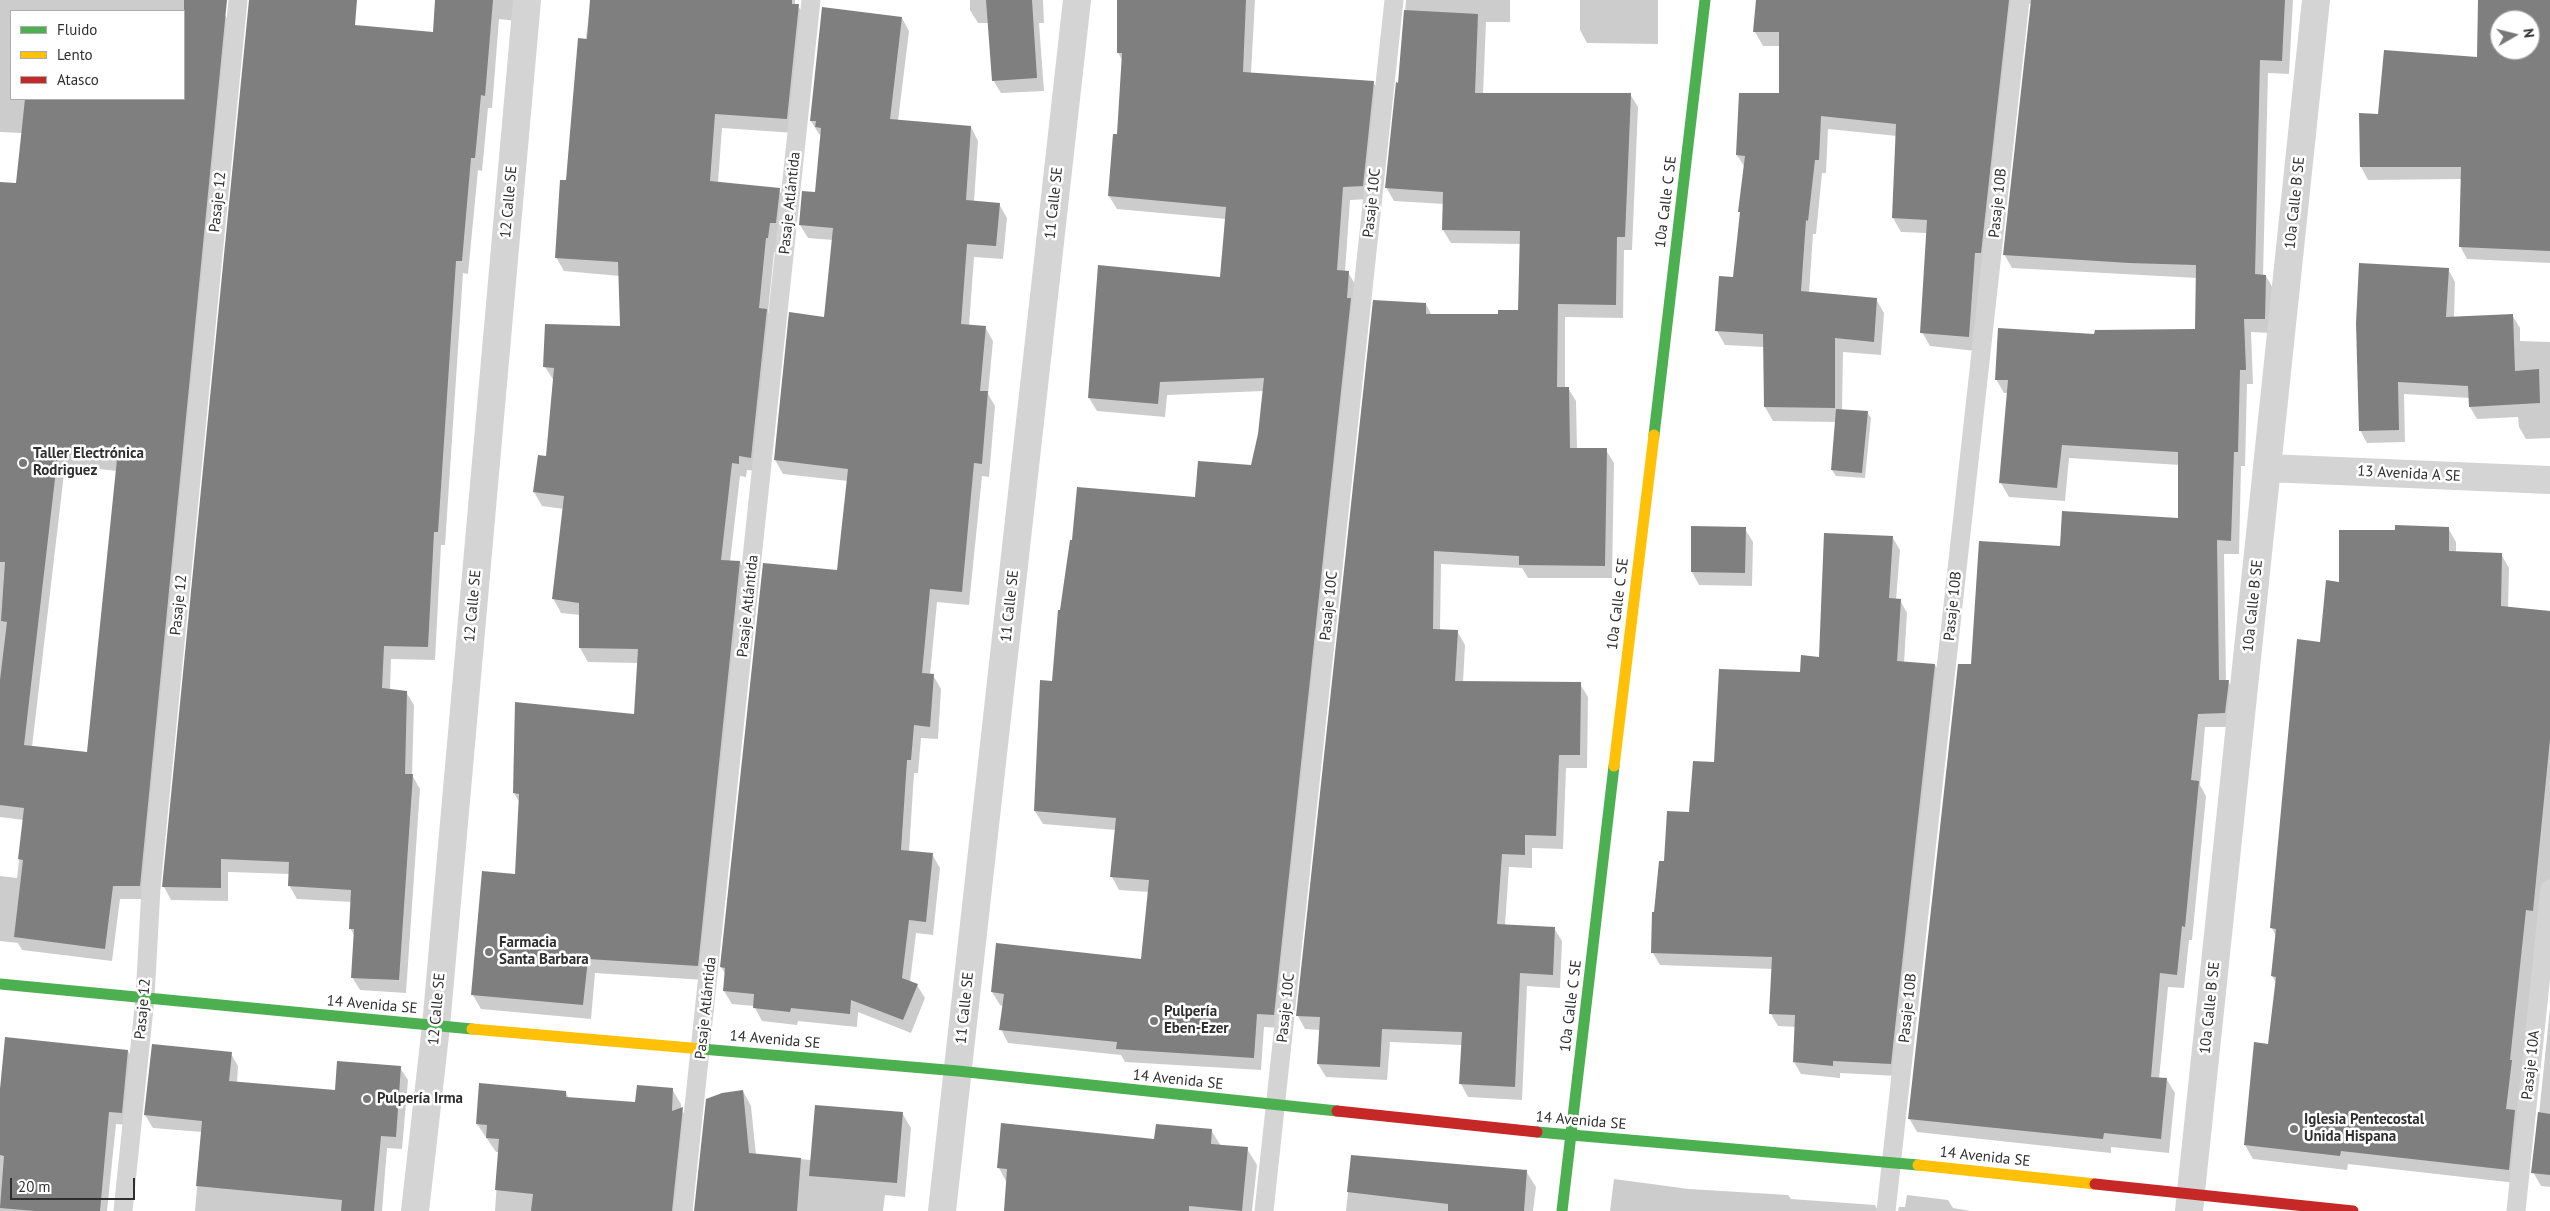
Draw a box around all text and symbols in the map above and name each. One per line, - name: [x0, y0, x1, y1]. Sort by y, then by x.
- legend: [10, 10, 185, 100]
- north arrow: [2490, 10, 2540, 60]
- text: Fluido: [57, 20, 97, 39]
- text: N: [2519, 27, 2538, 39]
- text: Lento: [57, 45, 93, 64]
- text: Atasco: [57, 70, 99, 89]
- street label: Pasaje Atlántida: [776, 151, 804, 255]
- street label: 10a Calle C SE: [1651, 155, 1681, 249]
- street label: 10a Calle B SE: [2281, 156, 2309, 250]
- street label: 12 Calle SE: [497, 165, 521, 239]
- street label: 11 Calle SE: [1041, 166, 1067, 240]
- street label: Pasaje 10C: [1359, 167, 1385, 239]
- street label: Pasaje 10B: [1985, 167, 2011, 239]
- street label: Pasaje 12: [206, 171, 230, 233]
- place label: Taller Electrónica Rodriguez: [33, 445, 144, 480]
- marker: Taller Electrónica Rodriguez: [17, 457, 29, 469]
- street label: 13 Avenida A SE: [2357, 462, 2461, 486]
- street label: Pasaje Atlántida: [734, 554, 762, 658]
- street label: 10a Calle C SE: [1603, 557, 1633, 651]
- street label: 10a Calle B SE: [2239, 559, 2267, 653]
- street label: 12 Calle SE: [461, 569, 485, 643]
- street label: 11 Calle SE: [997, 569, 1023, 643]
- street label: Pasaje 10C: [1316, 570, 1342, 642]
- street label: Pasaje 10B: [1940, 570, 1966, 642]
- street label: Pasaje 12: [167, 574, 191, 636]
- place label: Farmacia Santa Barbara: [499, 934, 589, 969]
- marker: Farmacia Santa Barbara: [483, 946, 495, 958]
- street label: Pasaje Atlántida: [692, 956, 720, 1060]
- street label: 10a Calle C SE: [1556, 959, 1586, 1053]
- street label: 10a Calle B SE: [2196, 961, 2224, 1055]
- street label: 11 Calle SE: [952, 971, 978, 1045]
- street label: 12 Calle SE: [425, 972, 449, 1046]
- street label: Pasaje 10C: [1273, 972, 1299, 1044]
- street label: Pasaje 10B: [1895, 972, 1921, 1044]
- street label: Pasaje 12: [131, 978, 155, 1040]
- street label: 14 Avenida SE: [326, 992, 418, 1018]
- place label: Pulpería Eben-Ezer: [1164, 1003, 1229, 1038]
- marker: Pulpería Eben-Ezer: [1148, 1015, 1160, 1027]
- street label: 14 Avenida SE: [729, 1027, 821, 1053]
- street label: Pasaje 10A: [2518, 1029, 2544, 1101]
- street label: 14 Avenida SE: [1132, 1066, 1224, 1094]
- place label: Pulpería Irma: [377, 1090, 463, 1108]
- marker: Pulpería Irma: [361, 1093, 373, 1105]
- street label: 14 Avenida SE: [1535, 1108, 1627, 1134]
- place label: Iglesia Pentecostal Unida Hispana: [2304, 1111, 2424, 1146]
- marker: Iglesia Pentecostal Unida Hispana: [2288, 1123, 2300, 1135]
- street label: 14 Avenida SE: [1939, 1143, 2031, 1171]
- scale bar: [12, 1168, 138, 1200]
- text: 20 m: [18, 1177, 51, 1196]

